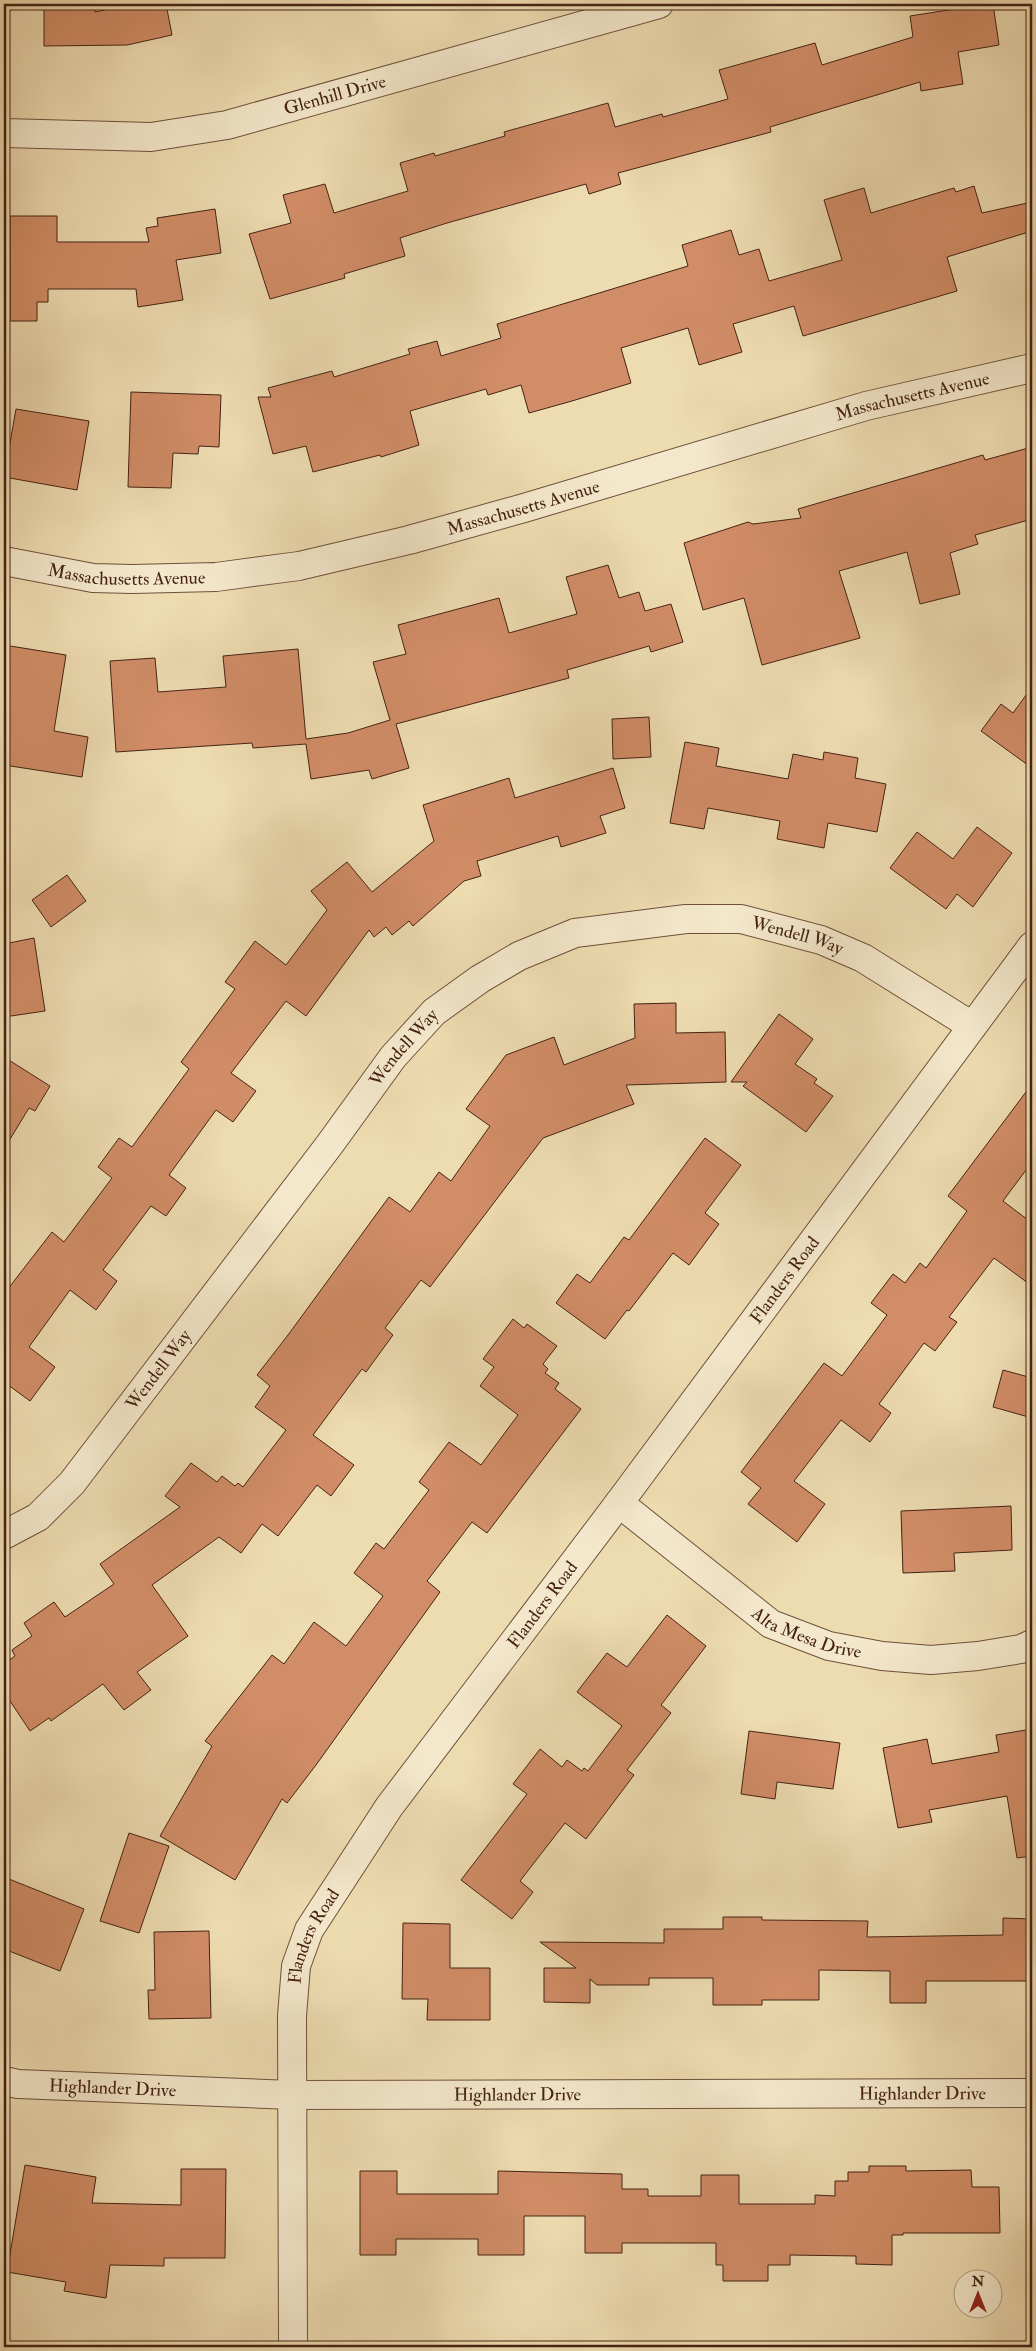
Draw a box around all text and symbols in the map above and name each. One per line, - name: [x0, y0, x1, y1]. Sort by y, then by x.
- street label: Glenhill Drive: [281, 70, 389, 121]
- street label: Massachusetts Avenue: [833, 367, 992, 427]
- street label: Massachusetts Avenue: [444, 475, 603, 541]
- street label: Massachusetts Avenue: [46, 559, 206, 591]
- street label: Wendell Way: [748, 911, 848, 961]
- street label: Wendell Way: [364, 1003, 444, 1092]
- street label: Flanders Road: [745, 1232, 825, 1329]
- street label: Wendell Way: [120, 1324, 197, 1415]
- street label: Flanders Road: [502, 1557, 583, 1653]
- street label: Alta Mesa Drive: [746, 1601, 864, 1664]
- street label: Flanders Road: [284, 1884, 345, 1985]
- street label: Highlander Drive: [49, 2074, 177, 2102]
- street label: Highlander Drive: [859, 2082, 987, 2105]
- street label: Highlander Drive: [454, 2083, 582, 2107]
- north arrow: [954, 2268, 1004, 2318]
- text: N: [971, 2273, 985, 2290]

